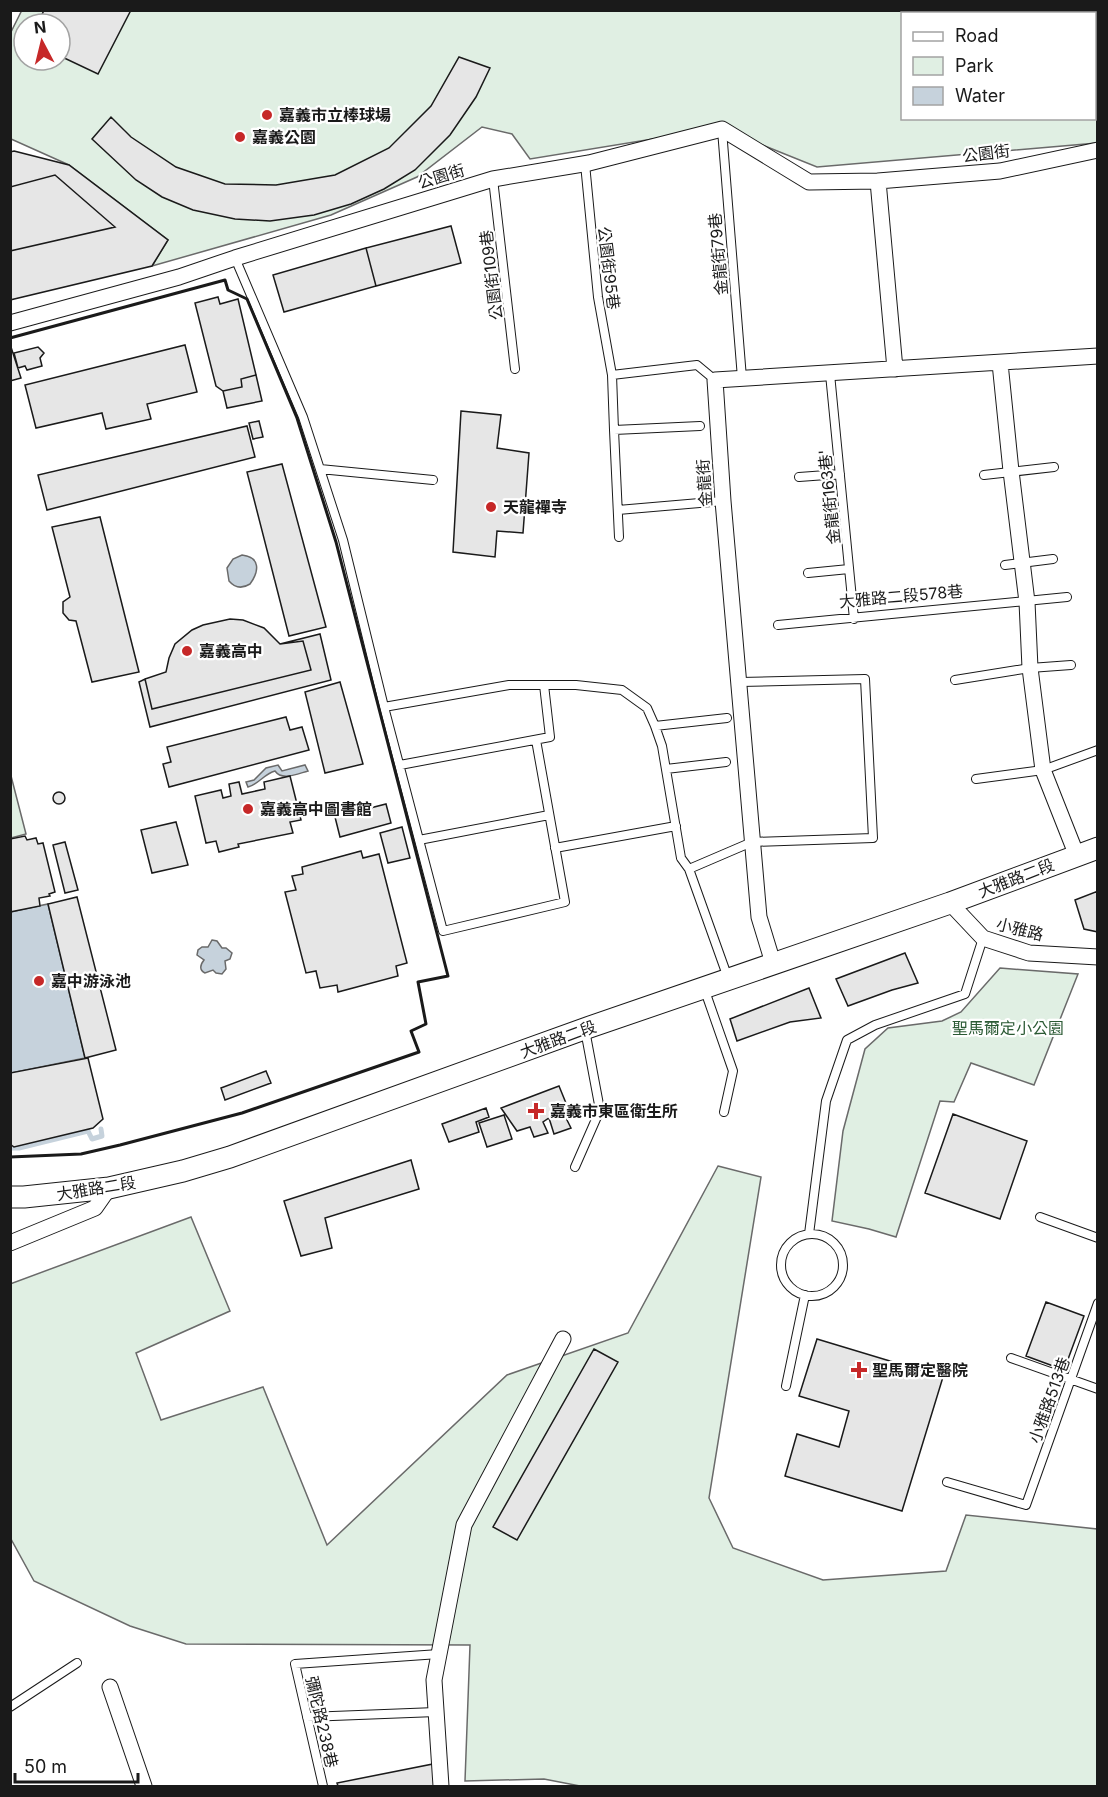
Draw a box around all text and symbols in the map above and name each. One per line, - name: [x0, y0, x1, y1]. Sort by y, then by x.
- north arrow: [12, 12, 72, 72]
- legend: [901, 12, 1096, 120]
- text: N: [33, 16, 47, 38]
- text: Road: [955, 25, 998, 46]
- text: Park: [955, 55, 994, 76]
- text: Water: [955, 85, 1005, 106]
- place label: 嘉義市立棒球場: [279, 105, 391, 125]
- marker: 嘉義市立棒球場: [260, 108, 274, 122]
- place label: 嘉義公園: [252, 127, 316, 147]
- marker: 嘉義公園: [233, 130, 247, 144]
- street label: 公園街: [961, 140, 1011, 166]
- street label: 公園街: [415, 159, 467, 193]
- street label: 金龍街79巷: [704, 212, 732, 296]
- street label: 公園街95巷: [594, 225, 624, 311]
- street label: 公園街109巷: [476, 229, 506, 321]
- street label: 金龍街163巷': [814, 449, 844, 545]
- street label: 金龍街: [692, 458, 716, 508]
- place label: 天龍禪寺: [503, 497, 567, 517]
- marker: 天龍禪寺: [484, 500, 498, 514]
- street label: 大雅路二段578巷: [838, 581, 964, 611]
- place label: 嘉義高中: [199, 641, 263, 661]
- marker: 嘉義高中: [180, 644, 194, 658]
- place label: 嘉義高中圖書館: [260, 799, 372, 819]
- marker: 嘉義高中圖書館: [241, 802, 255, 816]
- street label: 大雅路二段: [975, 854, 1057, 902]
- street label: 小雅路: [994, 913, 1046, 945]
- place label: 嘉中游泳池: [51, 971, 131, 991]
- marker: 嘉中游泳池: [32, 974, 46, 988]
- street label: 大雅路二段: [517, 1016, 599, 1062]
- park label: 聖馬爾定小公園: [952, 1018, 1064, 1038]
- place label: 嘉義市東區衛生所: [550, 1101, 678, 1121]
- marker: 嘉義市東區衛生所: [527, 1102, 545, 1120]
- street label: 大雅路二段: [55, 1172, 137, 1204]
- street label: 小雅路513巷: [1024, 1354, 1074, 1446]
- place label: 聖馬爾定醫院: [872, 1360, 968, 1380]
- marker: 聖馬爾定醫院: [850, 1361, 868, 1379]
- street label: 彌陀路238巷: [302, 1674, 342, 1770]
- scale bar: [15, 1746, 138, 1784]
- text: 50 m: [24, 1756, 67, 1777]

